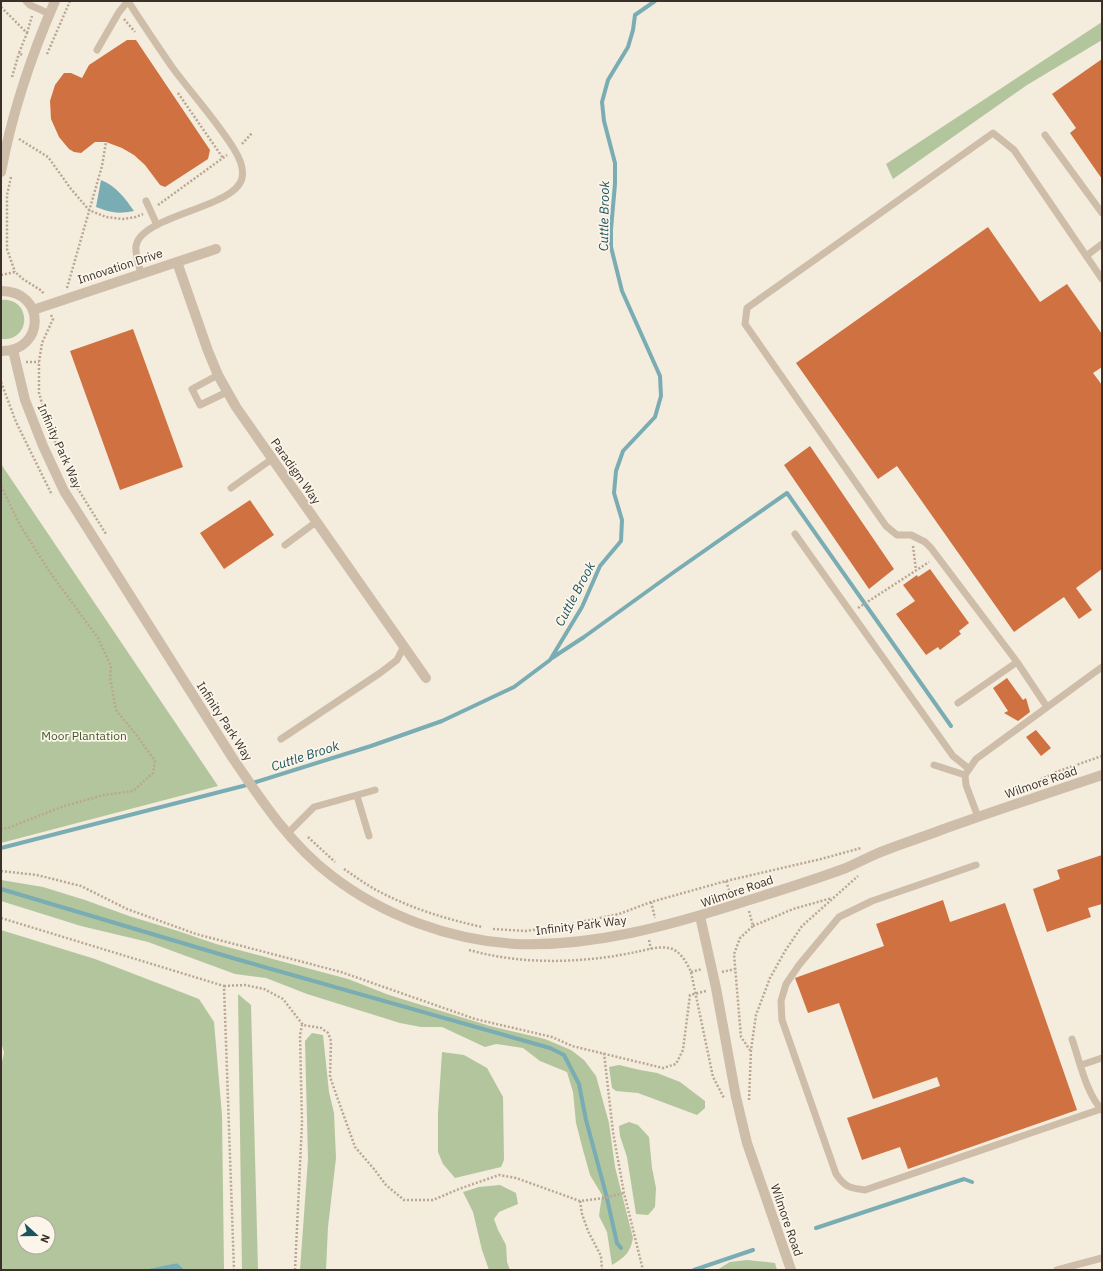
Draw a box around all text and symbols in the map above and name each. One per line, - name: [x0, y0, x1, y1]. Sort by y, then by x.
- water label: Cuttle Brook: [595, 180, 613, 251]
- street label: Innovation Drive: [76, 245, 165, 287]
- street label: Infinity Park Way: [35, 401, 85, 491]
- street label: Paradigm Way: [268, 435, 324, 507]
- water label: Cuttle Brook: [551, 559, 599, 629]
- street label: Infinity Park Way: [194, 679, 256, 763]
- park label: Moor Plantation: [41, 728, 127, 743]
- water label: Cuttle Brook: [269, 737, 341, 775]
- street label: Wilmore Road: [1003, 763, 1079, 801]
- street label: Wilmore Road: [699, 872, 775, 910]
- street label: Infinity Park Way: [535, 912, 627, 938]
- street label: Wilmore Road: [768, 1182, 806, 1258]
- north arrow: [16, 1215, 56, 1255]
- text: N: [37, 1232, 53, 1245]

